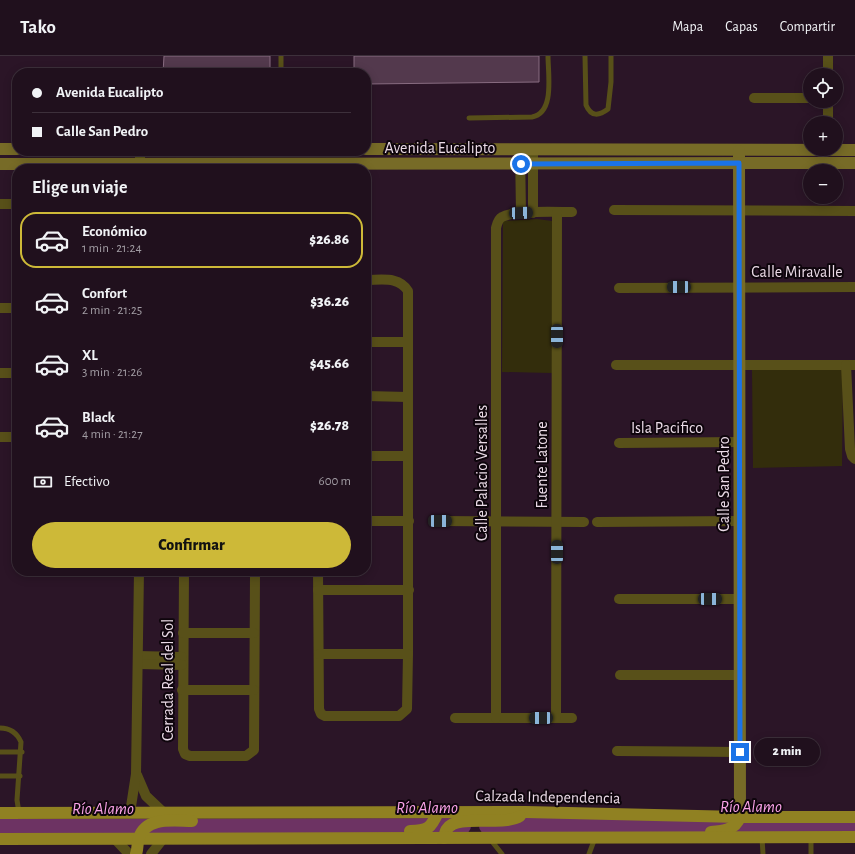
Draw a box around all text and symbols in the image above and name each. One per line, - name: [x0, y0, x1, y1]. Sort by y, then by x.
- text: Tako: [20, 18, 56, 37]
- text: Mapa: [672, 20, 703, 34]
- text: Capas: [725, 20, 758, 34]
- text: Compartir: [780, 20, 835, 34]
- map controls: [803, 68, 843, 204]
- button: locate: [803, 68, 843, 108]
- text: Avenida Eucalipto: [56, 85, 163, 100]
- button: +: [803, 116, 843, 156]
- text: Calle San Pedro: [56, 124, 148, 139]
- street label: Avenida Eucalipto: [385, 140, 496, 156]
- route start: [512, 155, 530, 173]
- button: −: [803, 164, 843, 204]
- text: Elige un viaje: [32, 179, 127, 197]
- car: [509, 207, 533, 219]
- icon: car: [34, 222, 70, 258]
- text: Económico: [82, 224, 147, 239]
- text: $26.86: [309, 232, 349, 247]
- text: 1 min · 21:24: [82, 242, 142, 255]
- street label: Calle Miravalle: [751, 264, 843, 280]
- car: [667, 281, 691, 293]
- icon: car: [34, 284, 70, 320]
- text: Confort: [82, 286, 127, 301]
- text: $36.26: [310, 294, 349, 309]
- text: 2 min · 21:25: [82, 304, 142, 317]
- car: [551, 324, 563, 348]
- icon: car: [34, 346, 70, 382]
- text: XL: [82, 348, 98, 363]
- text: $45.66: [310, 356, 349, 371]
- text: 3 min · 21:26: [82, 366, 142, 379]
- street label: Calle Palacio Versalles: [474, 405, 490, 541]
- icon: car: [34, 408, 70, 444]
- text: Black: [82, 410, 115, 425]
- text: $26.78: [310, 418, 349, 433]
- street label: Isla Pacifico: [631, 420, 703, 436]
- street label: Fuente Latone: [534, 421, 550, 509]
- text: 4 min · 21:27: [82, 428, 143, 441]
- street label: Calle San Pedro: [716, 436, 732, 532]
- icon: cash: [32, 471, 54, 493]
- text: Efectivo: [64, 474, 110, 489]
- text: 600 m: [319, 475, 351, 488]
- car: [428, 515, 452, 527]
- button: Confirmar: [32, 522, 351, 568]
- car: [551, 540, 563, 564]
- car: [698, 593, 722, 605]
- street label: Cerrada Real del Sol: [160, 619, 176, 741]
- car: [529, 712, 553, 724]
- callout: 2 min: [754, 738, 820, 766]
- route end: [731, 743, 749, 761]
- text: 2 min: [772, 745, 802, 758]
- street label: Calzada Independencia: [475, 788, 621, 806]
- water label: Río Alamo: [720, 798, 782, 815]
- water label: Río Alamo: [396, 799, 458, 816]
- water label: Río Alamo: [72, 800, 134, 817]

